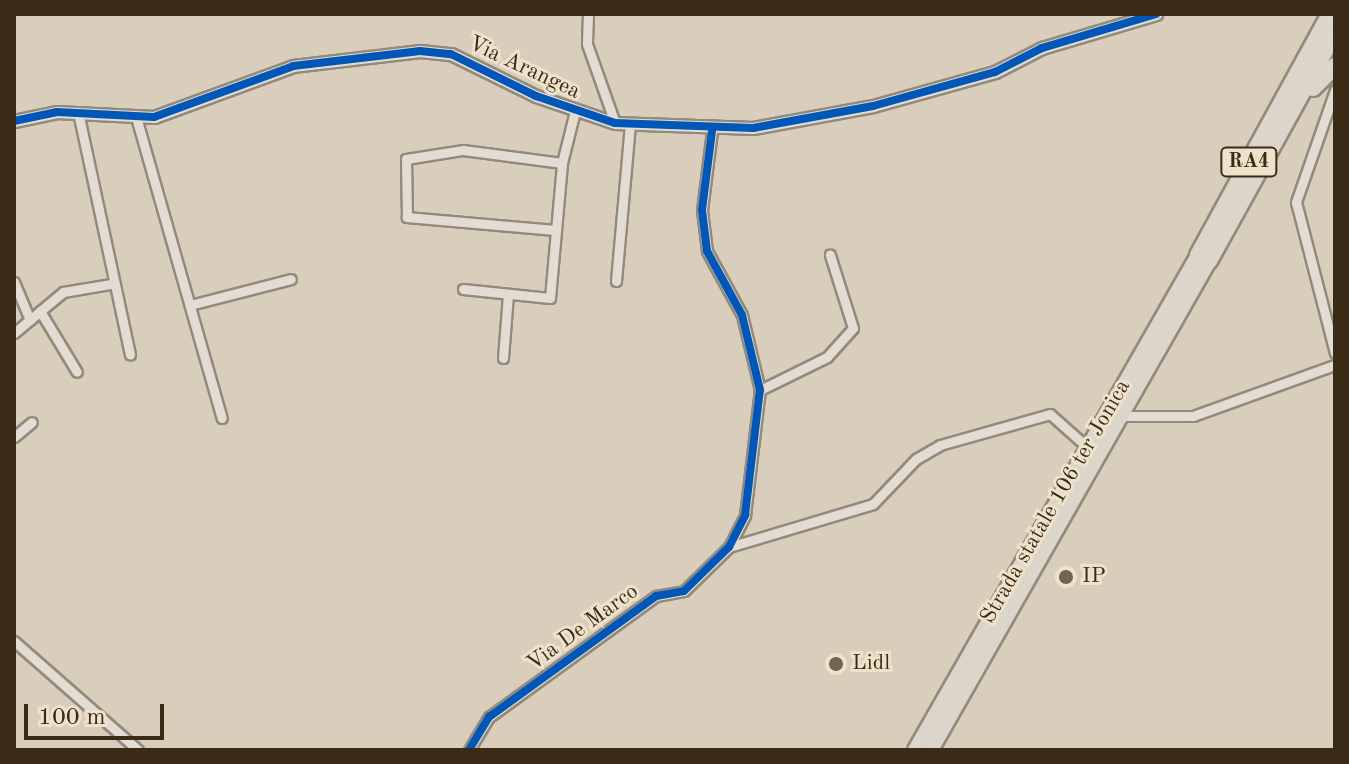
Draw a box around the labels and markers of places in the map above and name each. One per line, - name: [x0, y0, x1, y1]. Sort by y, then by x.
- place label: IP: [1082, 564, 1106, 590]
- marker: IP: [1057, 568, 1075, 586]
- place label: Lidl: [852, 651, 890, 677]
- marker: Lidl: [827, 655, 845, 673]

